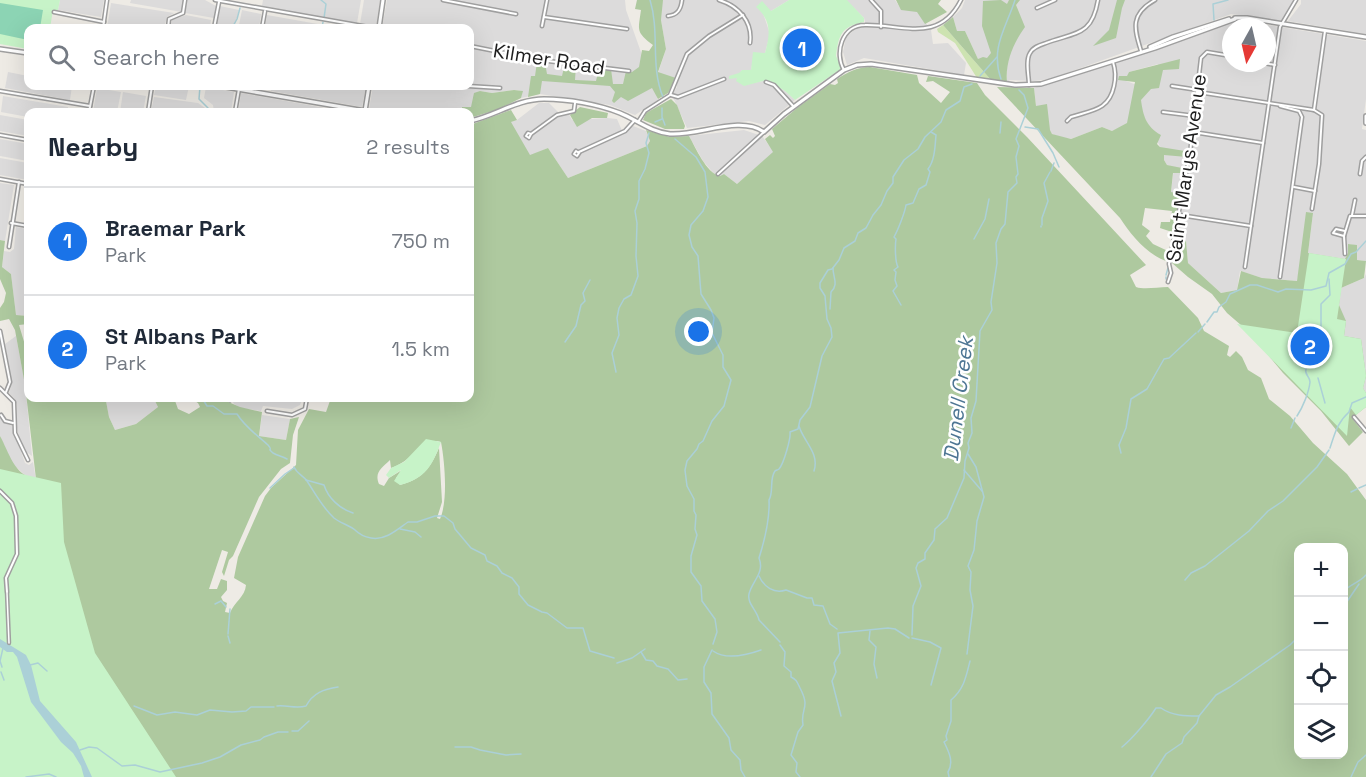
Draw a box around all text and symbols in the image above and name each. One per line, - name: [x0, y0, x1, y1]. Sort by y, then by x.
- north arrow: [1222, 18, 1276, 72]
- search box: [24, 24, 474, 90]
- pin: 1: [782, 26, 822, 70]
- street label: Kilmer Road: [491, 37, 607, 81]
- icon: search: [45, 41, 78, 74]
- text: Search here: [93, 43, 220, 71]
- street label: Saint Marys Avenue: [1160, 72, 1212, 264]
- text: Nearby: [48, 130, 138, 164]
- text: 2 results: [366, 134, 450, 160]
- text: Braemar Park: [105, 214, 246, 242]
- text: 1: [63, 228, 72, 254]
- text: 750 m: [392, 228, 450, 254]
- text: Park: [105, 242, 147, 268]
- your location: [684, 317, 713, 346]
- text: St Albans Park: [105, 322, 258, 350]
- pin: 2: [1290, 324, 1330, 368]
- water label: Dunell Creek: [937, 333, 979, 463]
- text: 2: [62, 336, 73, 362]
- text: 1.5 km: [392, 336, 450, 362]
- text: Park: [105, 350, 147, 376]
- map controls: [1294, 543, 1348, 759]
- button: +: [1294, 543, 1348, 597]
- button: −: [1294, 597, 1348, 651]
- button: locate: [1294, 651, 1348, 705]
- button: layers: [1294, 705, 1348, 759]

